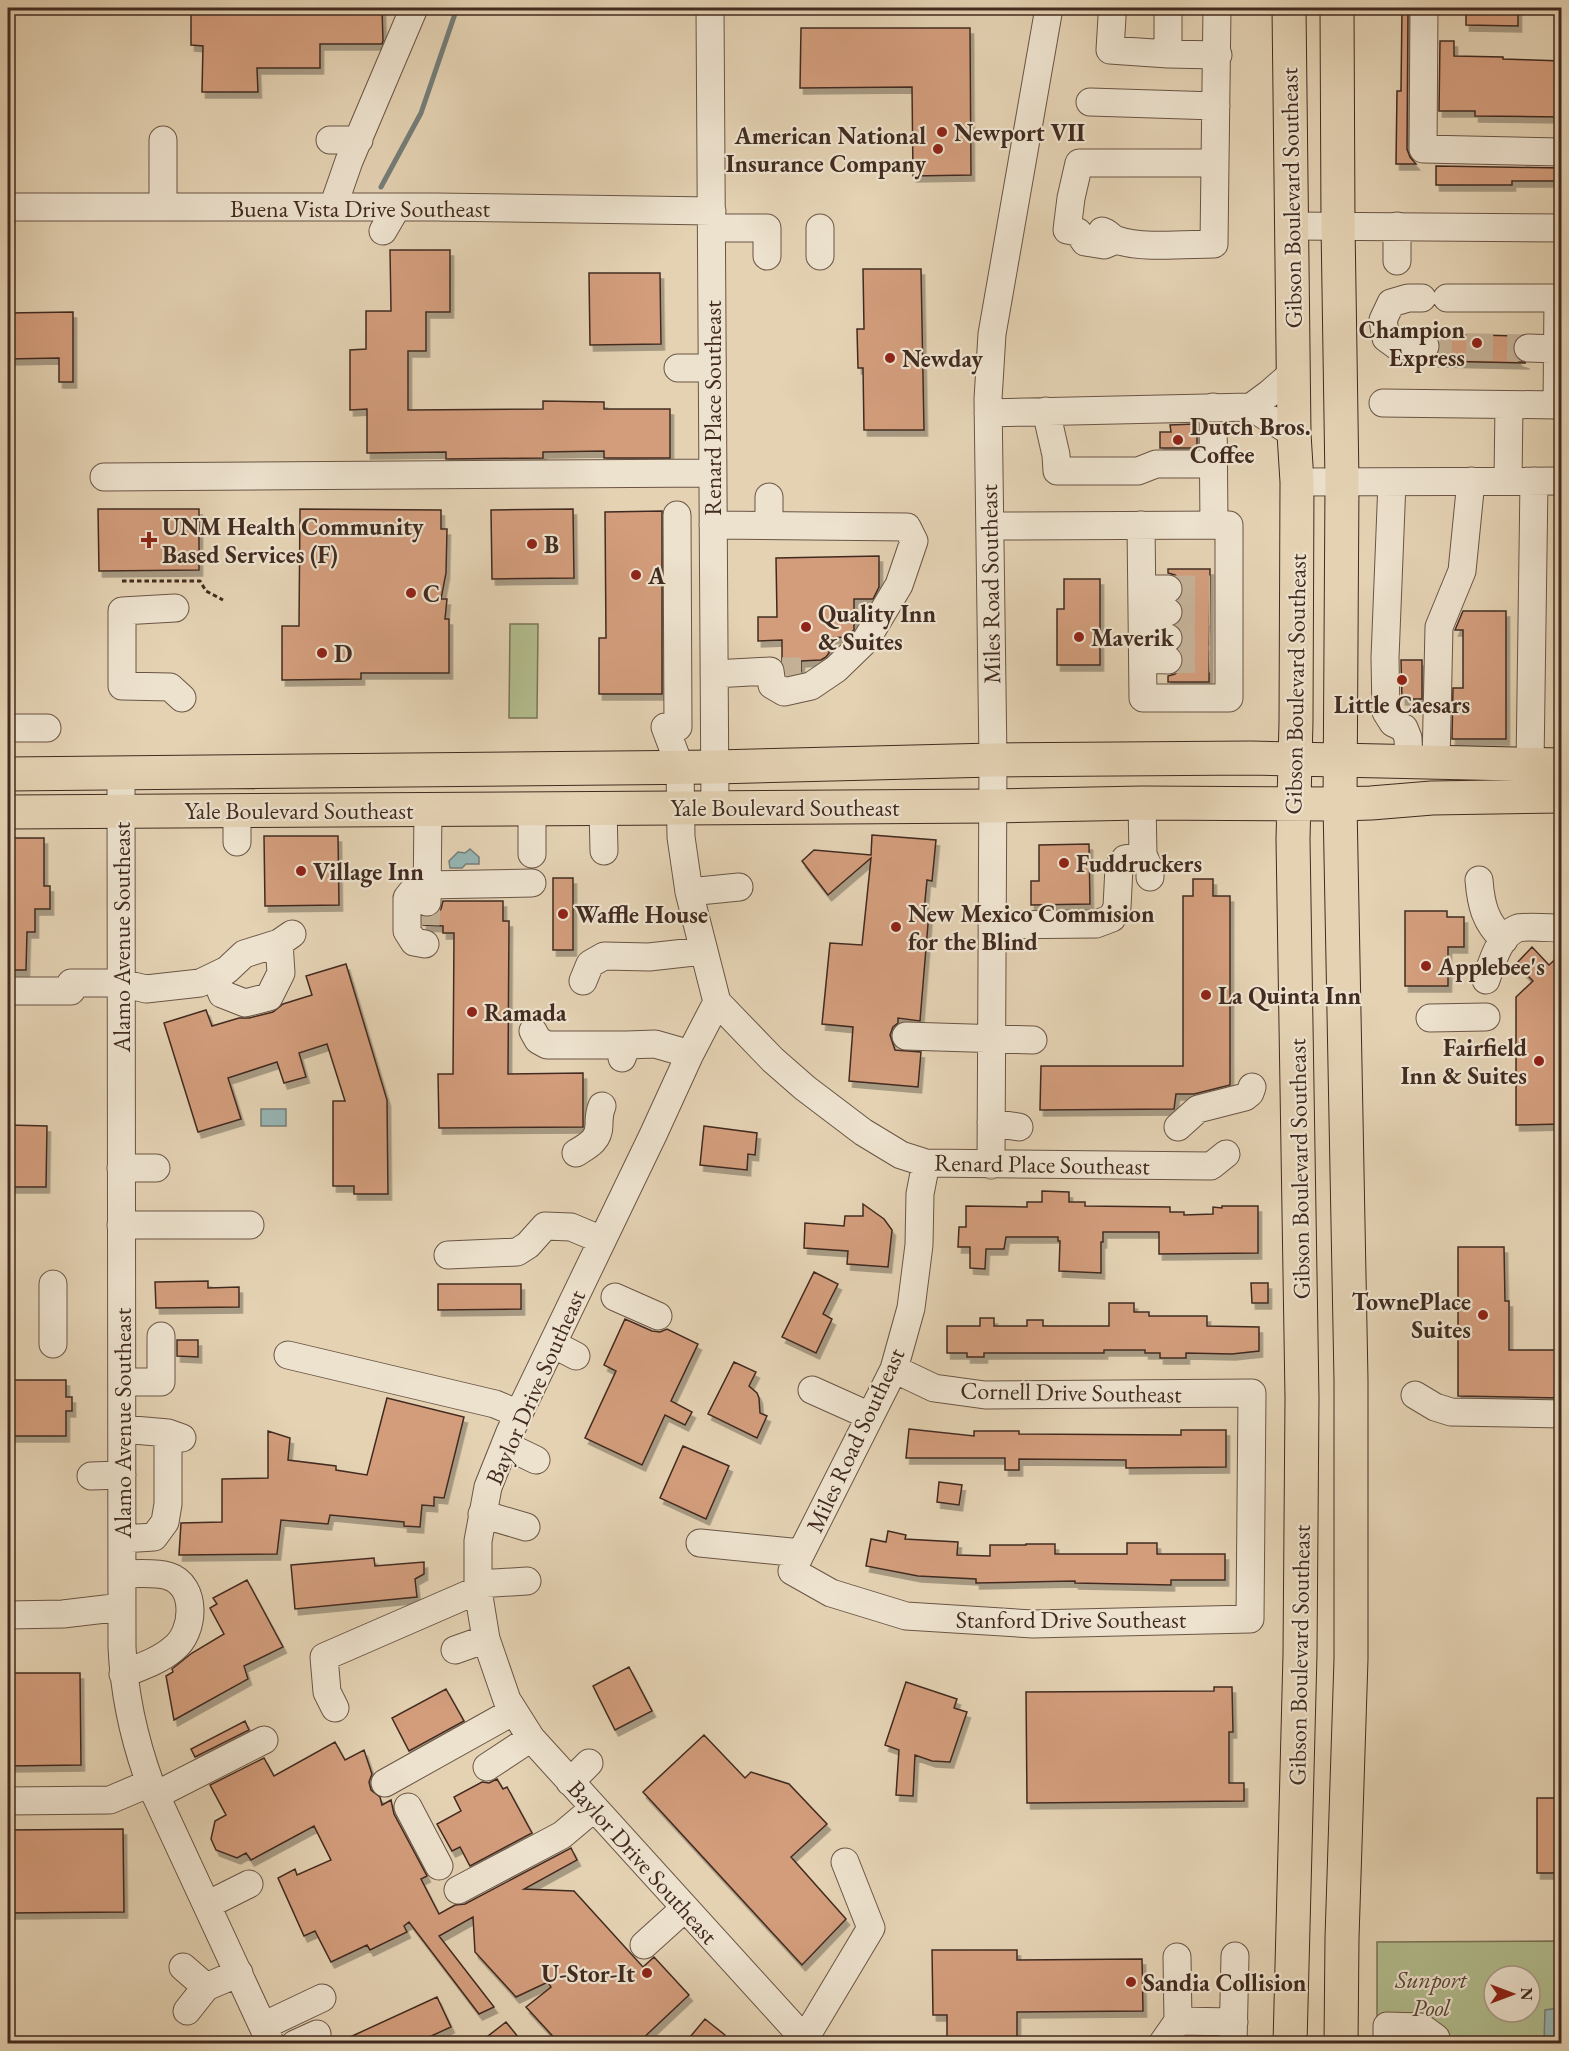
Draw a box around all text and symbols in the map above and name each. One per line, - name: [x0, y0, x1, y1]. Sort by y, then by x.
- street label: Gibson Boulevard Southeast: [1273, 67, 1309, 329]
- place label: Newport VII: [954, 117, 1085, 148]
- place label: American National Insurance Company: [726, 120, 926, 180]
- marker: Newport VII: [935, 125, 949, 139]
- marker: American National Insurance Company: [931, 142, 945, 156]
- street label: Buena Vista Drive Southeast: [230, 193, 491, 224]
- street label: Renard Place Southeast: [697, 300, 728, 516]
- place label: Champion Express: [1359, 314, 1465, 373]
- marker: Champion Express: [1470, 336, 1484, 350]
- place label: Newday: [902, 343, 983, 375]
- marker: Newday: [883, 351, 897, 365]
- place label: Dutch Bros. Coffee: [1190, 411, 1311, 470]
- marker: Dutch Bros. Coffee: [1171, 433, 1185, 447]
- street label: Miles Road Southeast: [973, 483, 1007, 684]
- place label: UNM Health Community Based Services (F): [162, 511, 424, 570]
- place label: B: [544, 529, 559, 560]
- marker: UNM Health Community Based Services (F): [140, 531, 158, 549]
- marker: B: [525, 537, 539, 551]
- street label: Gibson Boulevard Southeast: [1277, 553, 1313, 815]
- place label: A: [647, 560, 666, 591]
- marker: A: [629, 568, 643, 582]
- place label: C: [423, 578, 440, 609]
- marker: C: [404, 586, 418, 600]
- place label: Quality Inn & Suites: [818, 598, 936, 657]
- marker: Quality Inn & Suites: [799, 620, 813, 634]
- place label: Maverik: [1091, 622, 1175, 653]
- marker: Maverik: [1072, 630, 1086, 644]
- place label: D: [334, 638, 352, 669]
- marker: D: [315, 646, 329, 660]
- marker: Little Caesars: [1395, 673, 1409, 687]
- place label: Little Caesars: [1334, 689, 1470, 720]
- street label: Yale Boulevard Southeast: [670, 792, 900, 823]
- street label: Yale Boulevard Southeast: [184, 795, 414, 826]
- street label: Alamo Avenue Southeast: [106, 821, 137, 1053]
- place label: Fuddruckers: [1076, 848, 1202, 879]
- place label: Village Inn: [313, 856, 424, 888]
- marker: Fuddruckers: [1057, 856, 1071, 870]
- marker: Village Inn: [294, 864, 308, 878]
- place label: New Mexico Commision for the Blind: [908, 898, 1155, 957]
- place label: Waffle House: [575, 899, 708, 930]
- marker: Waffle House: [556, 907, 570, 921]
- marker: New Mexico Commision for the Blind: [889, 920, 903, 934]
- place label: Applebee's: [1437, 951, 1545, 982]
- marker: Applebee's: [1419, 959, 1433, 973]
- place label: La Quinta Inn: [1218, 980, 1362, 1011]
- marker: La Quinta Inn: [1199, 988, 1213, 1002]
- place label: Ramada: [484, 997, 567, 1028]
- marker: Ramada: [465, 1005, 479, 1019]
- place label: Fairfield Inn & Suites: [1401, 1032, 1528, 1091]
- street label: Gibson Boulevard Southeast: [1281, 1038, 1317, 1300]
- marker: Fairfield Inn & Suites: [1532, 1054, 1546, 1068]
- street label: Renard Place Southeast: [934, 1147, 1150, 1181]
- street label: Baylor Drive Southeast: [478, 1284, 592, 1489]
- place label: TownePlace Suites: [1352, 1286, 1471, 1345]
- street label: Alamo Avenue Southeast: [107, 1307, 138, 1539]
- marker: TownePlace Suites: [1476, 1308, 1490, 1322]
- street label: Miles Road Southeast: [799, 1342, 912, 1537]
- street label: Cornell Drive Southeast: [960, 1375, 1182, 1409]
- street label: Gibson Boulevard Southeast: [1281, 1524, 1317, 1786]
- street label: Stanford Drive Southeast: [956, 1604, 1187, 1635]
- street label: Baylor Drive Southeast: [561, 1773, 725, 1951]
- place label: U-Stor-It: [541, 1958, 635, 1989]
- park label: Sunport Pool: [1394, 1964, 1468, 2023]
- north arrow: [1482, 1964, 1542, 2024]
- marker: U-Stor-It: [640, 1966, 654, 1980]
- place label: Sandia Collision: [1143, 1967, 1307, 1998]
- marker: Sandia Collision: [1124, 1975, 1138, 1989]
- text: N: [1516, 1988, 1537, 2001]

